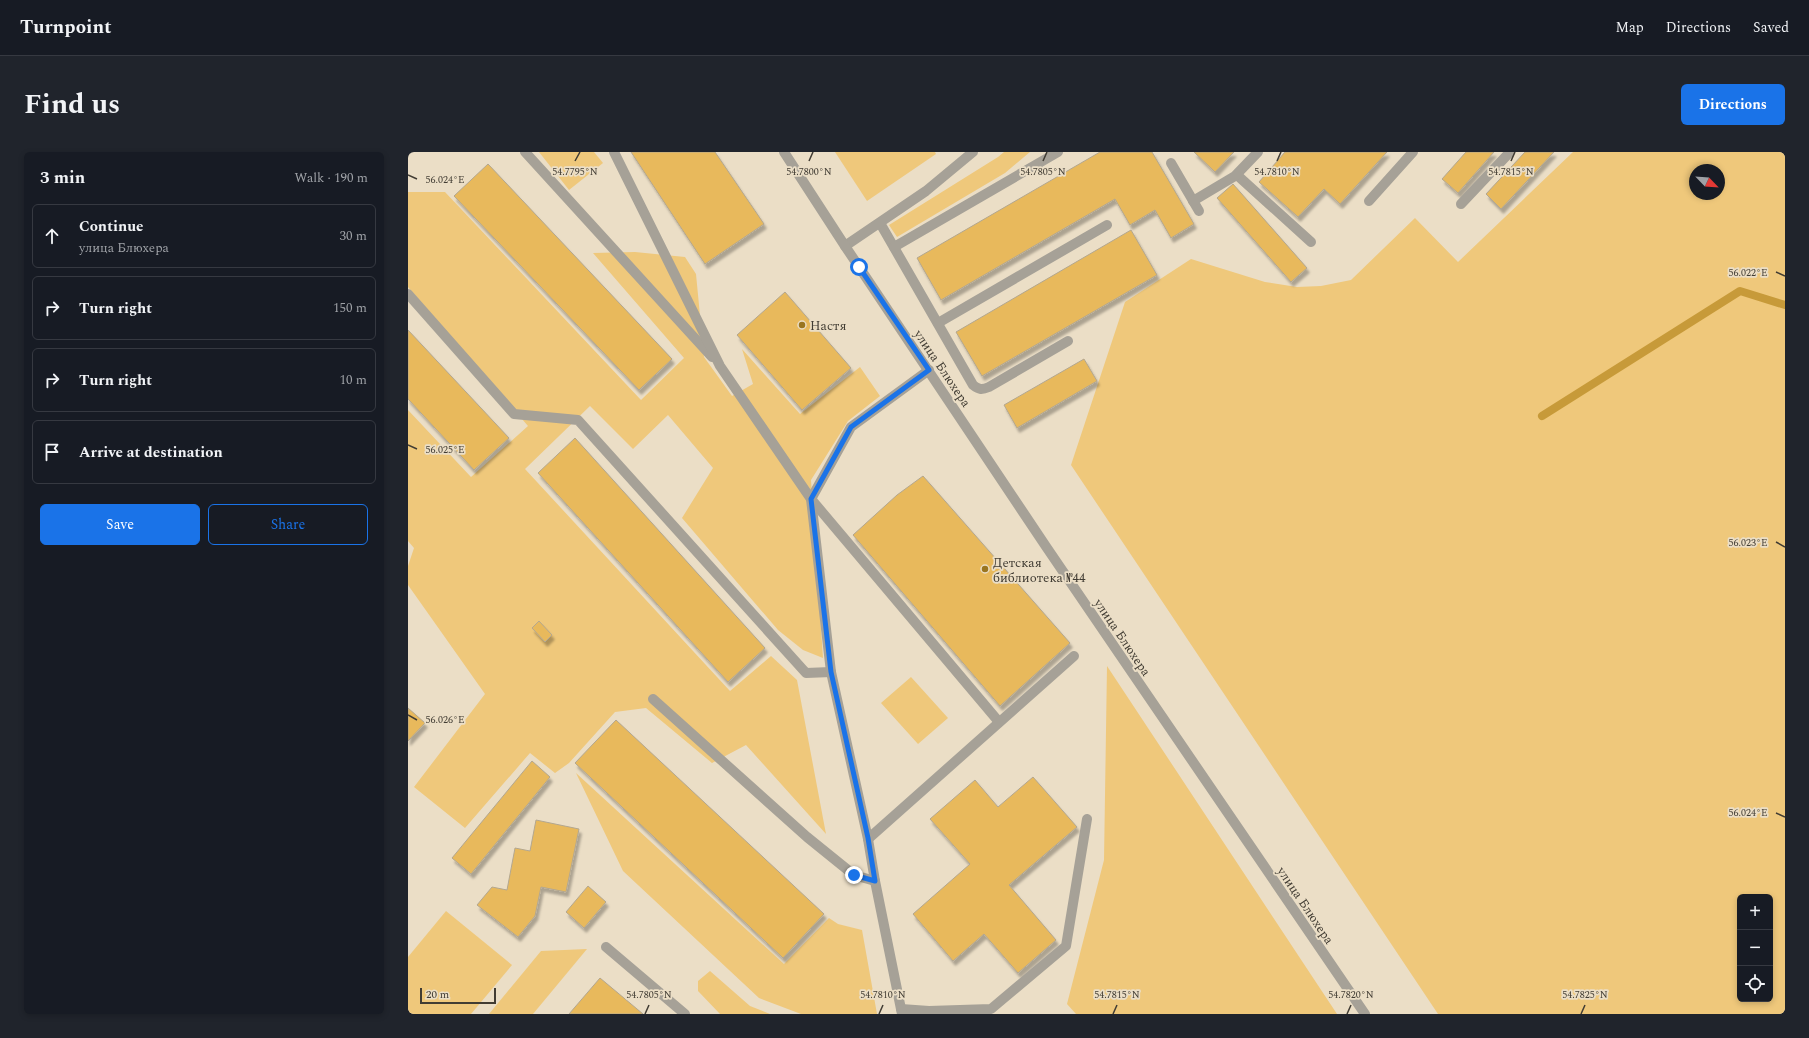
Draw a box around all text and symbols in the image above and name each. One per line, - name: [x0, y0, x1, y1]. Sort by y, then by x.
- text: Turnpoint: [20, 13, 112, 42]
- text: Map: [1616, 17, 1644, 38]
- text: Directions: [1666, 17, 1731, 38]
- text: Saved: [1753, 17, 1789, 38]
- text: Find us: [24, 83, 120, 126]
- button: Directions: [1681, 84, 1785, 125]
- text: 54.7795°N: [552, 164, 598, 180]
- text: 54.7800°N: [786, 164, 832, 180]
- text: 54.7805°N: [1020, 164, 1066, 180]
- text: 54.7810°N: [1254, 164, 1300, 180]
- text: 54.7815°N: [1488, 164, 1534, 180]
- north arrow: [1689, 164, 1725, 200]
- text: 3 min: [40, 165, 85, 191]
- text: Walk · 190 m: [294, 168, 368, 188]
- text: 56.024°E: [425, 172, 465, 188]
- text: Continue: [79, 215, 144, 238]
- icon: ahead: [41, 225, 63, 247]
- text: 30 m: [340, 226, 367, 246]
- text: улица Блюхера: [79, 238, 169, 258]
- route start: [850, 258, 868, 276]
- text: 56.022°E: [1728, 265, 1768, 281]
- icon: right: [41, 297, 63, 319]
- text: Turn right: [79, 297, 152, 320]
- text: 150 m: [333, 298, 367, 318]
- place label: Настя: [810, 316, 846, 336]
- marker: Настя: [797, 320, 807, 330]
- street label: улица Блюхера: [908, 325, 976, 412]
- icon: right: [41, 369, 63, 391]
- text: Turn right: [79, 369, 152, 392]
- text: 10 m: [340, 370, 367, 390]
- icon: arrive: [41, 441, 63, 463]
- text: Arrive at destination: [79, 441, 223, 464]
- text: 56.025°E: [425, 442, 465, 458]
- button: Save: [40, 504, 200, 545]
- button: Share: [208, 504, 368, 545]
- text: 56.023°E: [1728, 535, 1768, 551]
- place label: Детская библиотека №44: [993, 553, 1086, 588]
- marker: Детская библиотека №44: [980, 564, 990, 574]
- street label: улица Блюхера: [1088, 594, 1156, 681]
- text: 56.026°E: [425, 712, 465, 728]
- text: 56.024°E: [1728, 805, 1768, 821]
- street label: улица Блюхера: [1271, 862, 1339, 949]
- route end: [845, 866, 863, 884]
- map controls: [1737, 894, 1773, 1002]
- button: +: [1737, 894, 1773, 930]
- button: −: [1737, 930, 1773, 966]
- button: locate: [1737, 966, 1773, 1002]
- scale bar: [420, 986, 496, 1005]
- text: 20 m: [426, 986, 449, 1003]
- text: 54.7805°N: [626, 987, 672, 1003]
- text: 54.7810°N: [860, 987, 906, 1003]
- text: 54.7815°N: [1094, 987, 1140, 1003]
- text: 54.7820°N: [1328, 987, 1374, 1003]
- text: 54.7825°N: [1562, 987, 1608, 1003]

